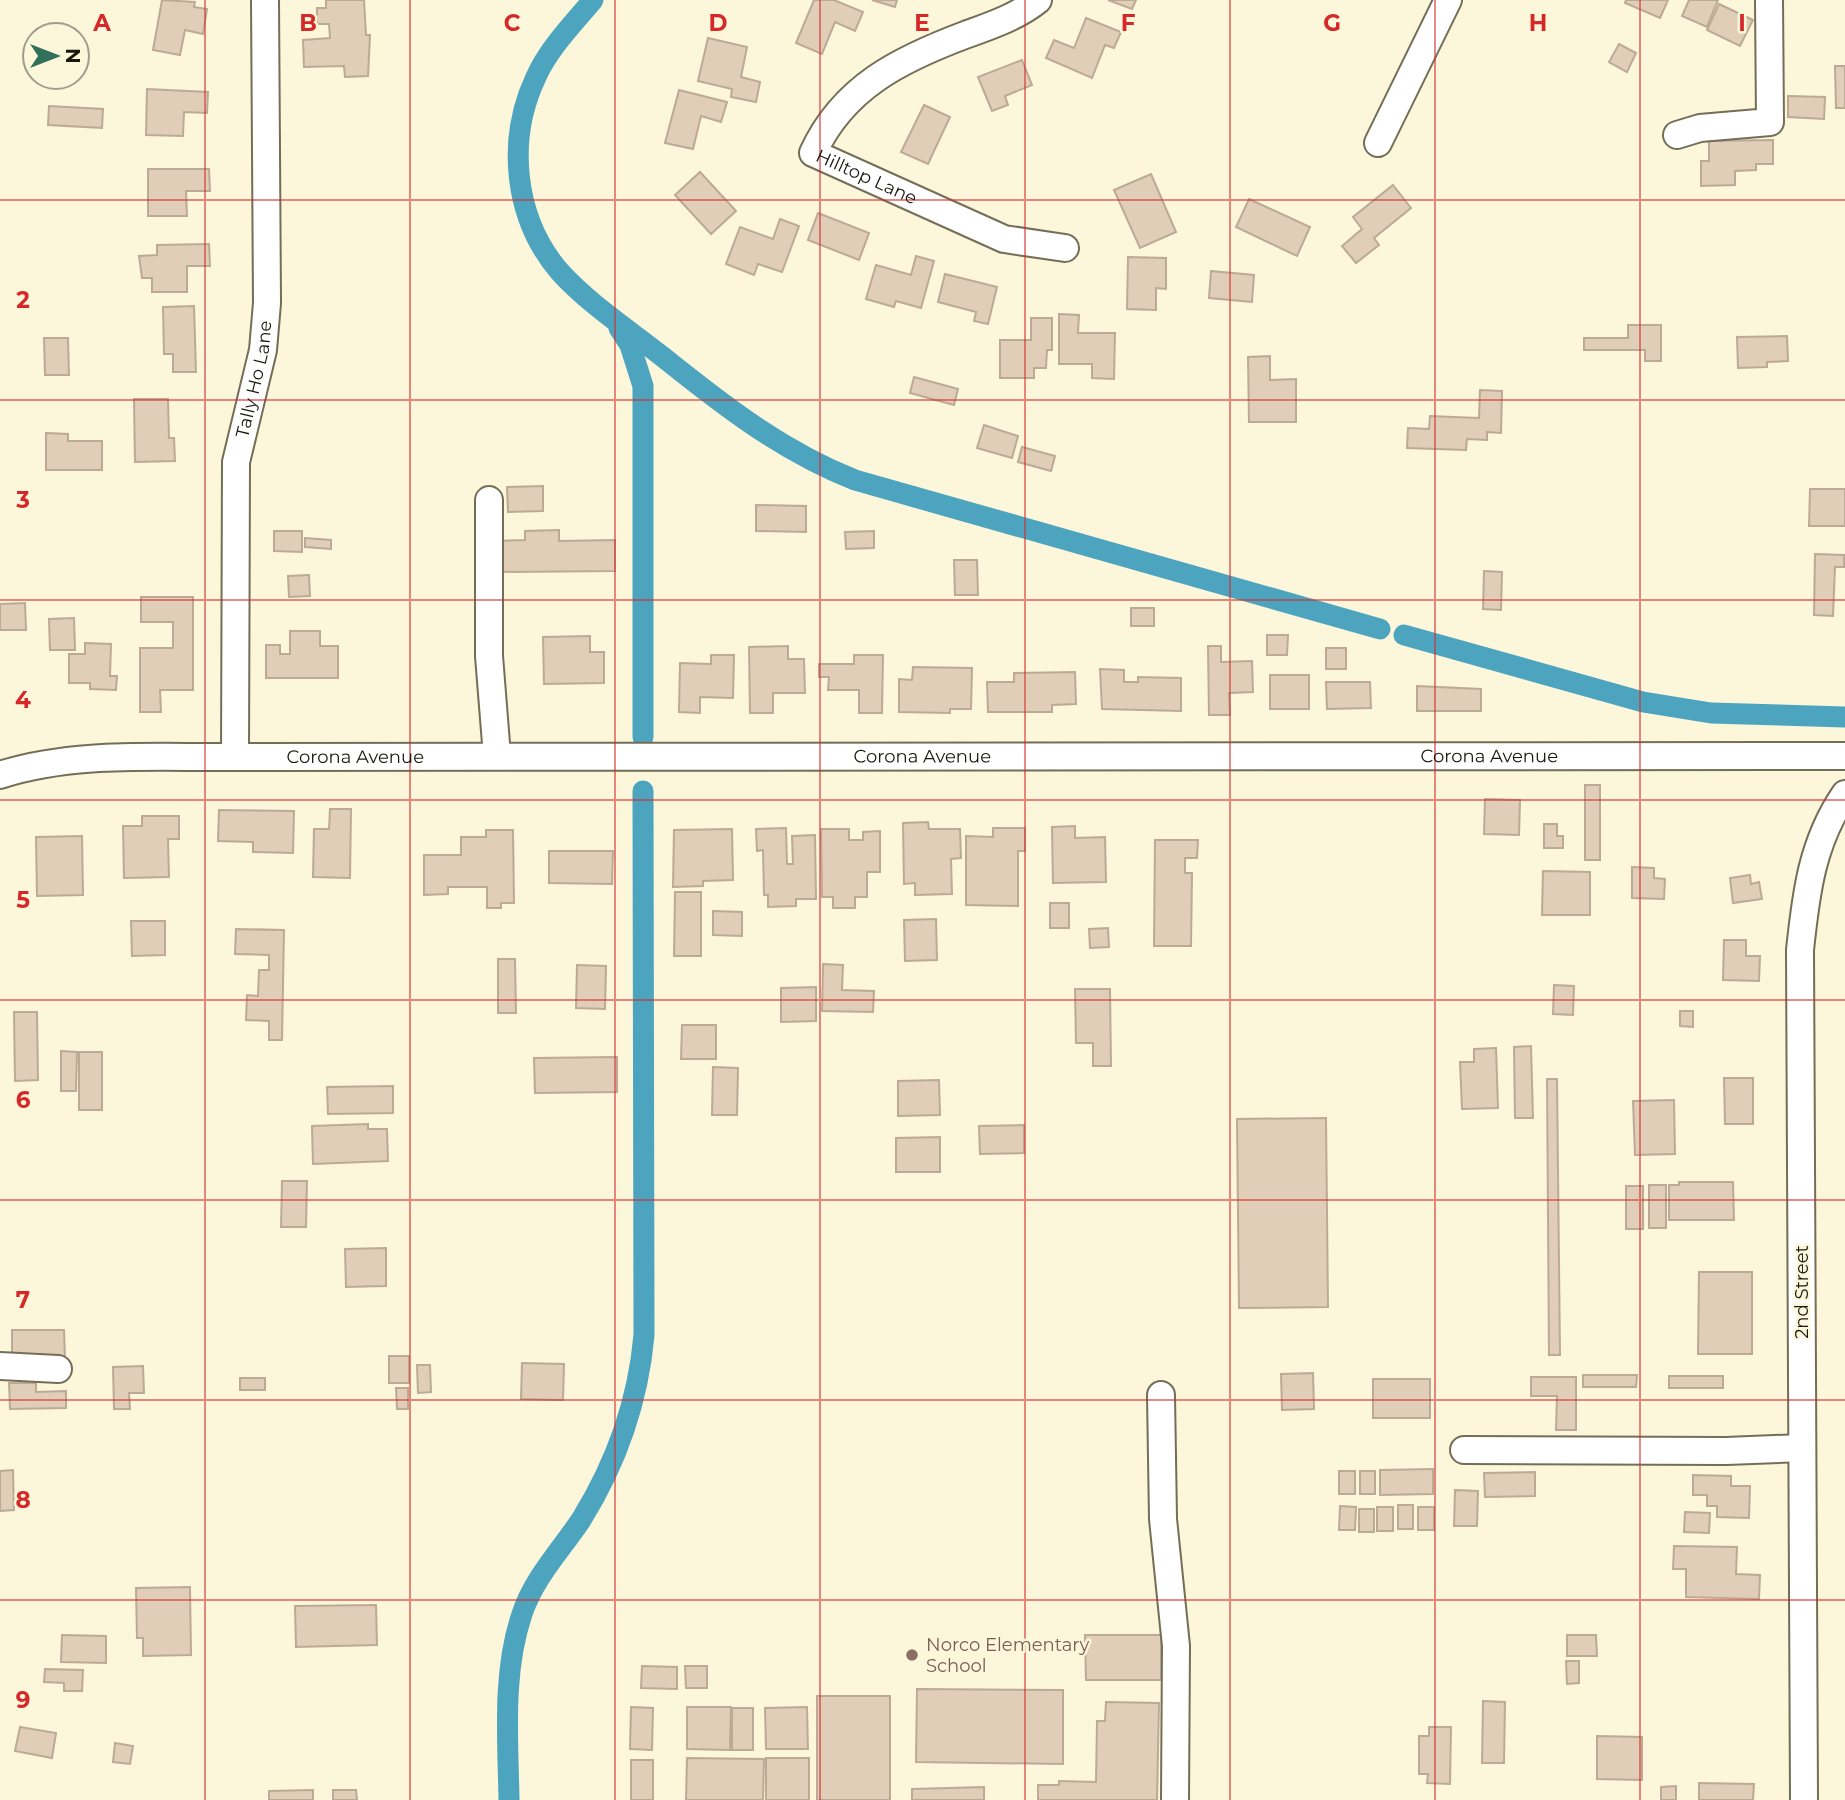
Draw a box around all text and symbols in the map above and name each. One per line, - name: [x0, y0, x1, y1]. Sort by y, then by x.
- text: A: [92, 9, 111, 37]
- text: B: [299, 9, 317, 37]
- text: C: [504, 9, 521, 37]
- text: D: [709, 9, 728, 37]
- text: E: [914, 9, 930, 37]
- text: F: [1121, 9, 1136, 37]
- text: G: [1323, 9, 1341, 37]
- text: H: [1529, 9, 1547, 37]
- text: I: [1738, 9, 1746, 37]
- north arrow: [21, 21, 91, 91]
- text: N: [61, 48, 84, 64]
- street label: Hilltop Lane: [812, 145, 921, 209]
- text: 2: [16, 286, 30, 314]
- street label: Tally Ho Lane: [231, 320, 276, 440]
- text: 3: [15, 486, 30, 514]
- text: 4: [15, 686, 31, 714]
- street label: Corona Avenue: [1421, 745, 1558, 767]
- street label: Corona Avenue: [287, 746, 424, 768]
- street label: Corona Avenue: [854, 746, 991, 768]
- text: 5: [16, 886, 30, 914]
- text: 6: [16, 1086, 31, 1114]
- street label: 2nd Street: [1791, 1245, 1813, 1339]
- text: 7: [16, 1286, 30, 1314]
- text: 8: [15, 1486, 31, 1514]
- place label: Norco Elementary School: [926, 1634, 1089, 1677]
- marker: Norco Elementary School: [904, 1647, 920, 1663]
- text: 9: [16, 1686, 30, 1714]

